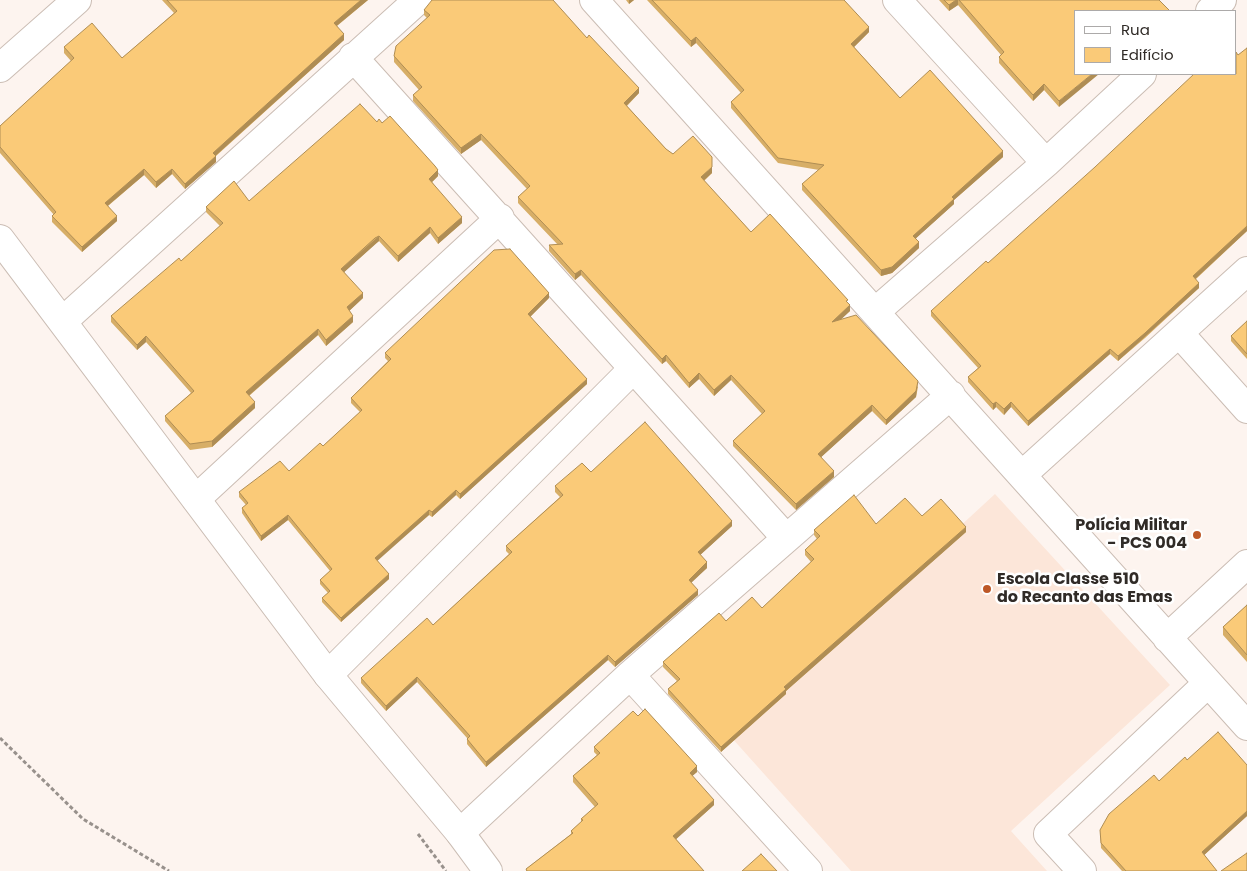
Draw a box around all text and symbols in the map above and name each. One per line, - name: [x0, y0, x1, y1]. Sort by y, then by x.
- legend: [1074, 10, 1237, 75]
- text: Rua: [1121, 19, 1150, 40]
- text: Edifício: [1121, 44, 1174, 65]
- place label: Polícia Militar - PCS 004: [1075, 516, 1187, 554]
- marker: Polícia Militar - PCS 004: [1191, 529, 1203, 541]
- place label: Escola Classe 510 do Recanto das Emas: [997, 570, 1173, 608]
- marker: Escola Classe 510 do Recanto das Emas: [981, 583, 993, 595]

